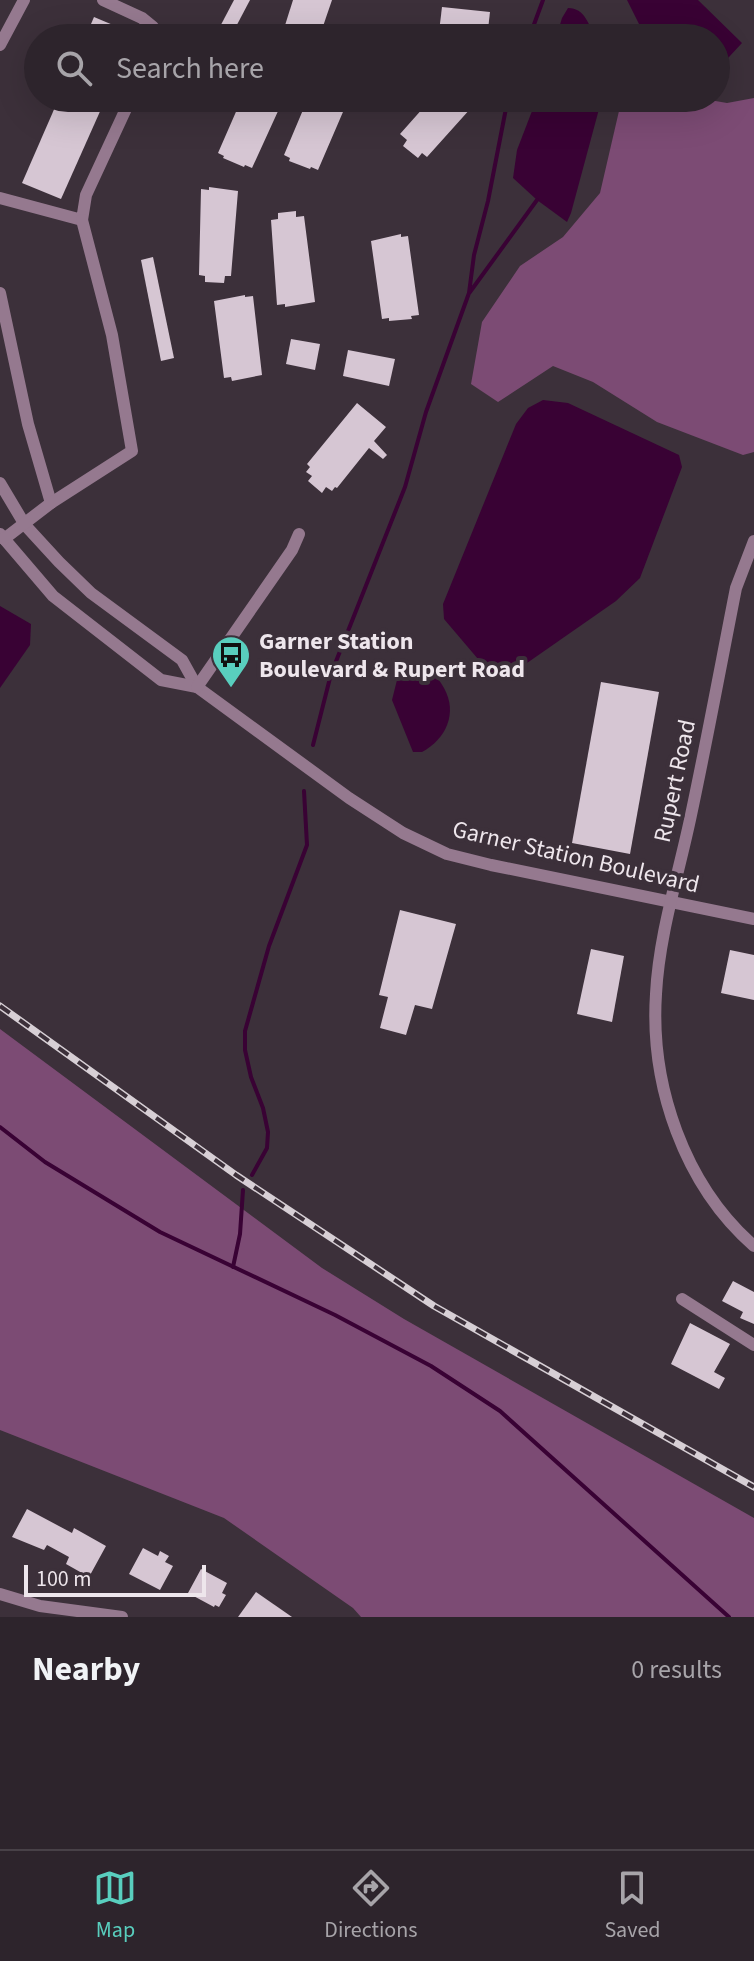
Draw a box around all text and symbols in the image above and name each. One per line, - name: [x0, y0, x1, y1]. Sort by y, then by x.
- search box: [24, 24, 730, 112]
- icon: search: [52, 46, 96, 90]
- text: Search here: [116, 47, 264, 90]
- place label: Garner Station Boulevard & Rupert Road: [259, 624, 525, 687]
- bus stop icon: Garner Station Boulevard & Rupert Road: [210, 634, 252, 689]
- street label: Rupert Road: [645, 716, 705, 846]
- street label: Garner Station Boulevard: [449, 812, 703, 902]
- scale bar: [24, 1561, 206, 1597]
- text: 100 m: [36, 1563, 91, 1595]
- text: Nearby: [32, 1645, 140, 1694]
- text: 0 results: [631, 1651, 722, 1688]
- tab: Map: [93, 1866, 137, 1946]
- tab: Directions: [324, 1866, 417, 1946]
- tab: Saved: [604, 1866, 661, 1946]

